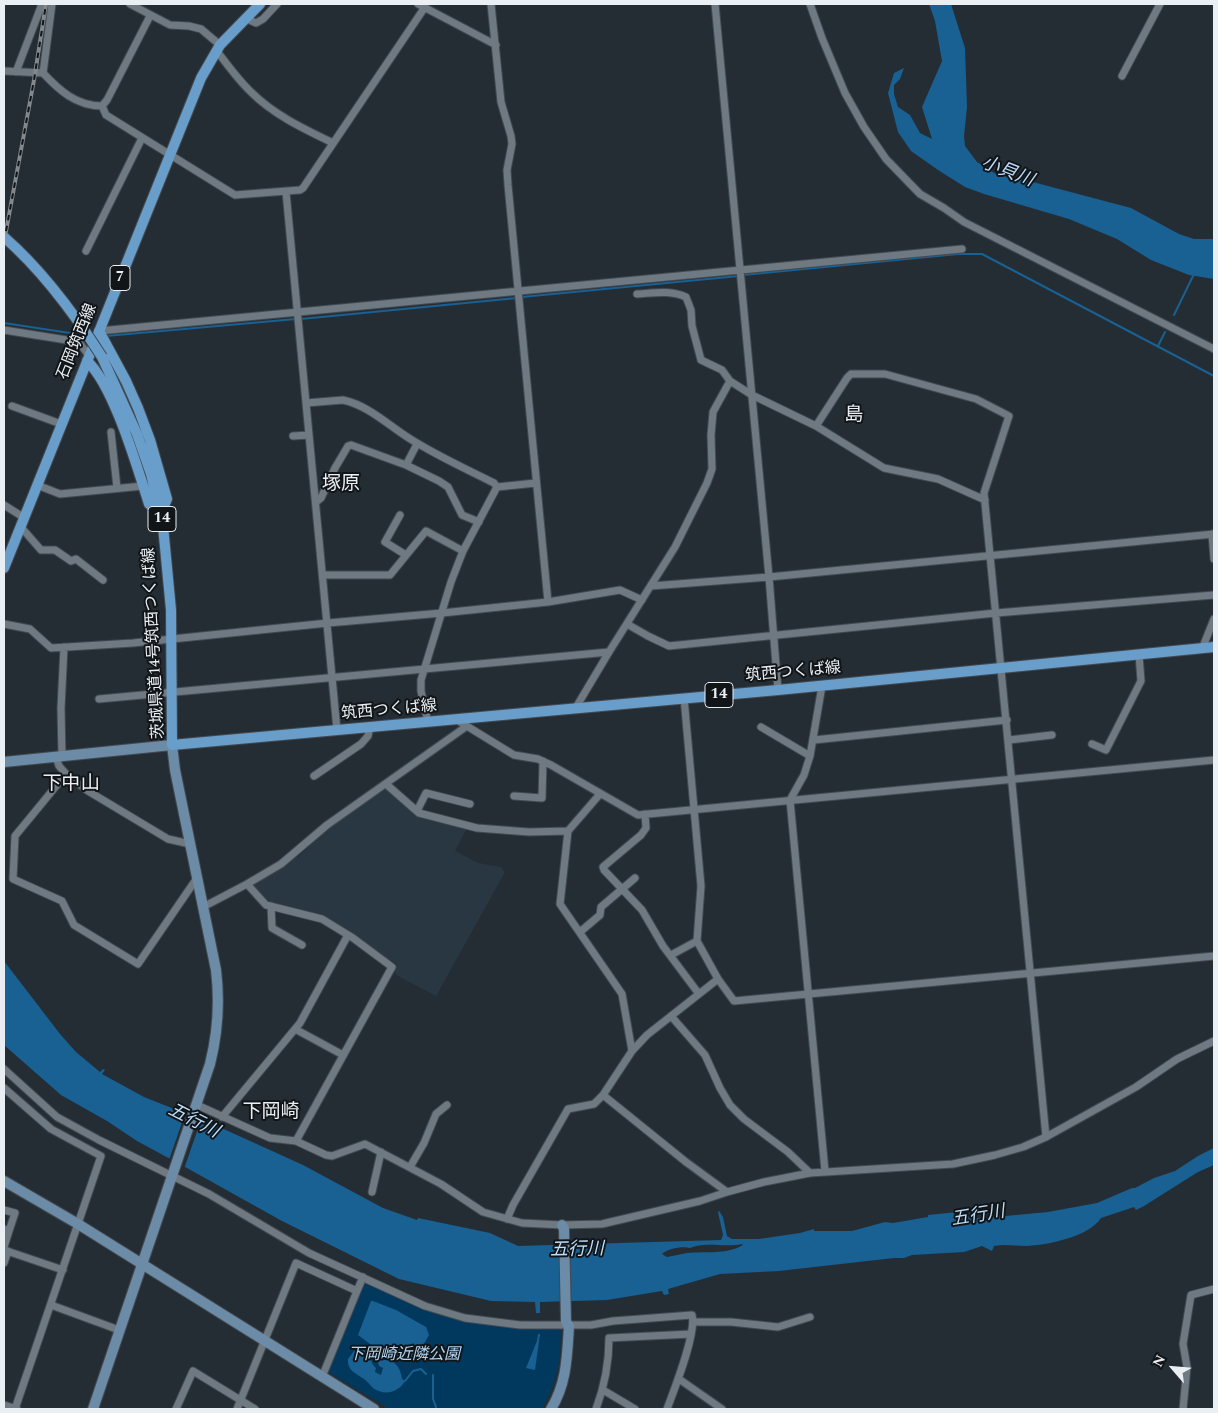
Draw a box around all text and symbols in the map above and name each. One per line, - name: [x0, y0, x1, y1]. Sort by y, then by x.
- water label: 小貝川: [978, 153, 1036, 193]
- road number: 7: [110, 266, 130, 290]
- street label: 石岡筑西線: [54, 301, 102, 383]
- district label: 島: [845, 405, 863, 427]
- district label: 塚原: [322, 474, 360, 496]
- road number: 14: [148, 506, 176, 532]
- street label: 茨城県道14号筑西つくば線: [140, 547, 170, 739]
- street label: 筑西つくば線: [744, 659, 842, 687]
- road number: 14: [705, 682, 733, 708]
- street label: 筑西つくば線: [340, 697, 438, 725]
- district label: 下中山: [43, 774, 99, 796]
- water label: 五行川: [164, 1100, 222, 1144]
- district label: 下岡崎: [243, 1102, 299, 1124]
- water label: 五行川: [950, 1202, 1006, 1232]
- water label: 五行川: [550, 1240, 604, 1262]
- north arrow: [1148, 1343, 1198, 1393]
- park label: 下岡崎近隣公園: [348, 1346, 460, 1366]
- text: N: [1147, 1351, 1171, 1371]

